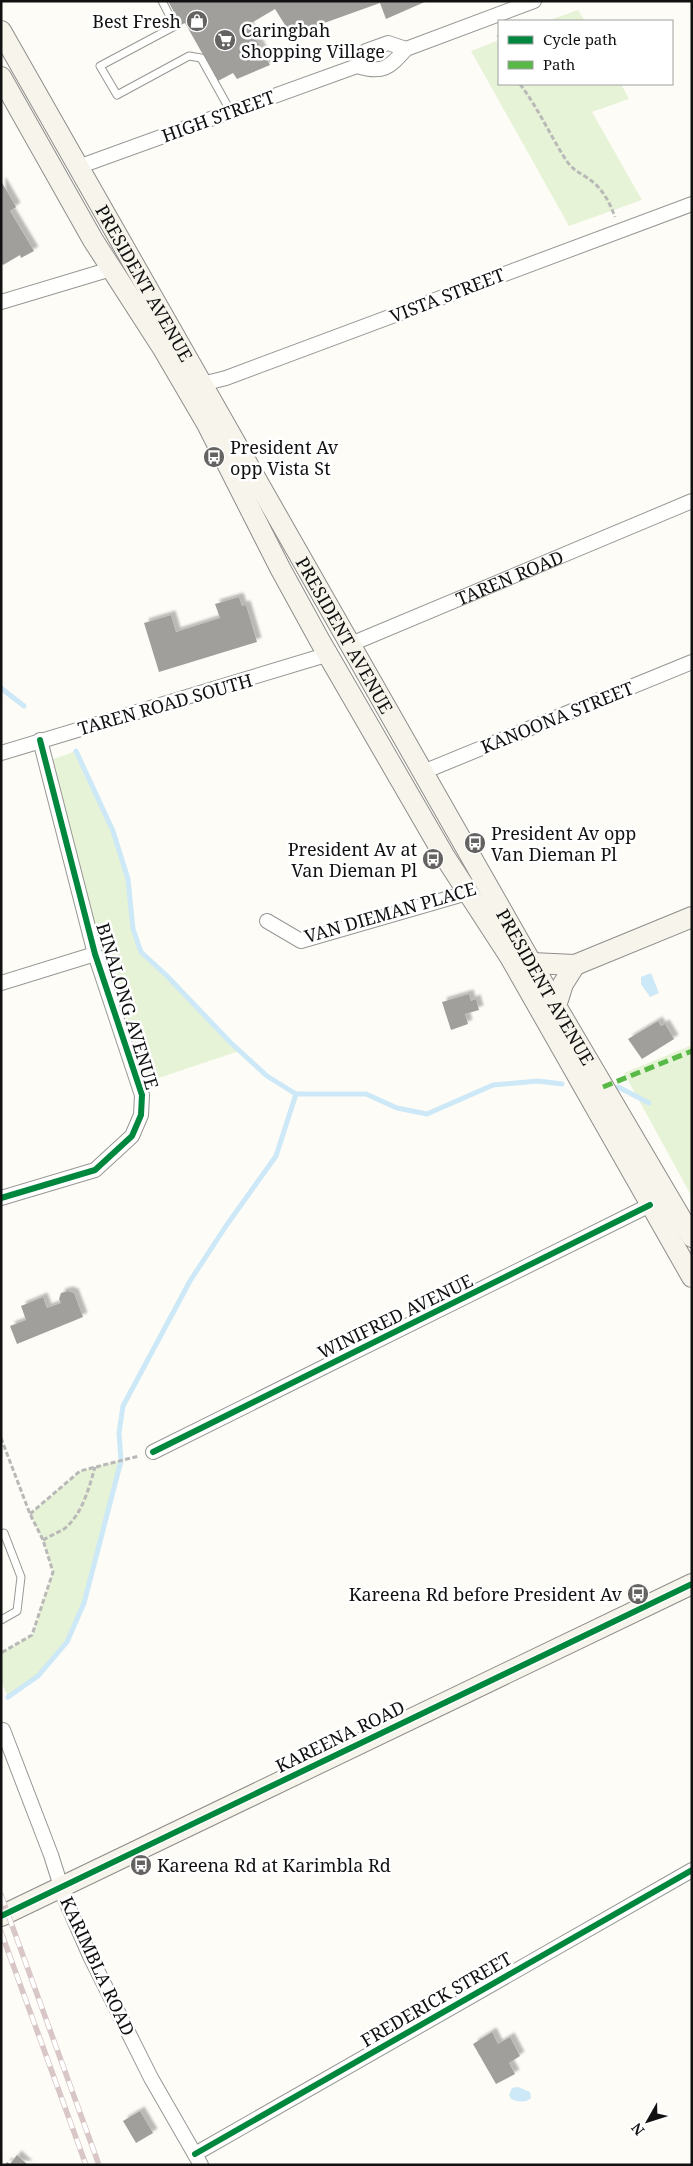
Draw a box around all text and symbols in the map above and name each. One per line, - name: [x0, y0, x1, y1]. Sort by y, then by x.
- place label: Best Fresh: [92, 9, 181, 33]
- shop icon: Best Fresh: [185, 9, 209, 33]
- place label: Caringbah Shopping Village: [241, 18, 385, 63]
- legend: [498, 20, 673, 85]
- supermarket icon: Caringbah Shopping Village: [213, 28, 237, 52]
- text: Cycle path: [543, 29, 618, 49]
- text: Path: [543, 54, 576, 74]
- street label: HIGH STREET: [158, 84, 278, 148]
- street label: PRESIDENT AVENUE: [90, 200, 199, 366]
- street label: VISTA STREET: [386, 262, 508, 328]
- place label: President Av opp Vista St: [230, 435, 339, 480]
- bus stop icon: President Av opp Vista St: [202, 445, 226, 469]
- street label: TAREN ROAD: [452, 544, 567, 611]
- street label: PRESIDENT AVENUE: [291, 552, 399, 718]
- street label: TAREN ROAD SOUTH: [75, 668, 255, 740]
- street label: KANOONA STREET: [477, 675, 637, 759]
- place label: President Av opp Van Dieman Pl: [491, 821, 636, 866]
- bus stop icon: President Av opp Van Dieman Pl: [463, 831, 487, 855]
- place label: President Av at Van Dieman Pl: [288, 837, 417, 882]
- bus stop icon: President Av at Van Dieman Pl: [421, 847, 445, 871]
- street label: VAN DIEMAN PLACE: [301, 876, 479, 948]
- street label: PRESIDENT AVENUE: [491, 904, 600, 1069]
- street label: BINALONG AVENUE: [91, 920, 165, 1092]
- street label: WINIFRED AVENUE: [313, 1268, 477, 1364]
- place label: Kareena Rd before President Av: [349, 1582, 623, 1606]
- bus stop icon: Kareena Rd before President Av: [626, 1582, 650, 1606]
- street label: KAREENA ROAD: [271, 1694, 409, 1778]
- bus stop icon: Kareena Rd at Karimbla Rd: [129, 1853, 153, 1877]
- place label: Kareena Rd at Karimbla Rd: [157, 1853, 391, 1877]
- street label: KARIMBLA ROAD: [55, 1892, 141, 2040]
- street label: FREDERICK STREET: [356, 1946, 516, 2052]
- north arrow: [623, 2096, 673, 2146]
- text: N: [627, 2119, 648, 2140]

